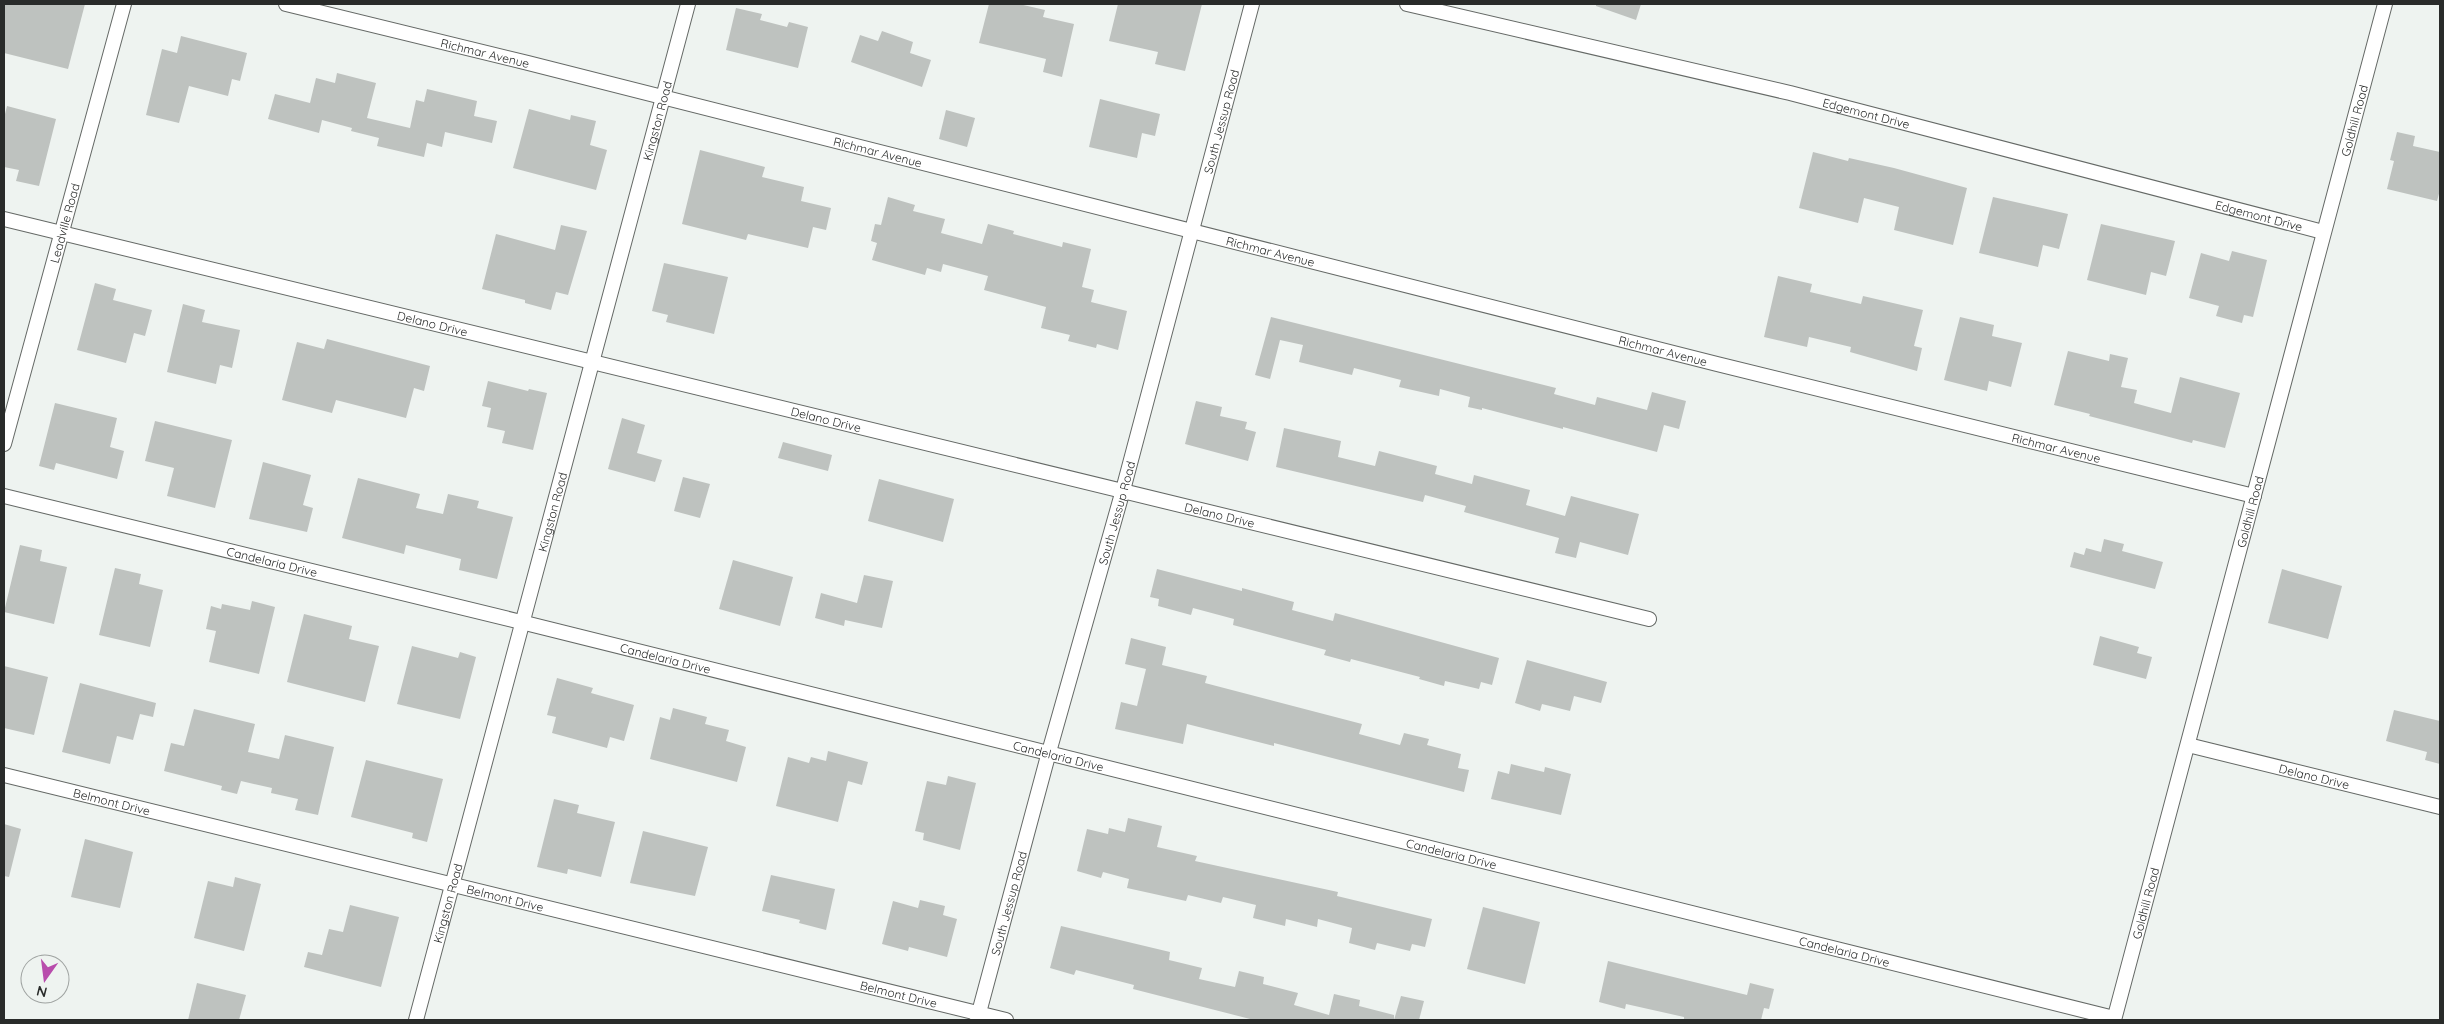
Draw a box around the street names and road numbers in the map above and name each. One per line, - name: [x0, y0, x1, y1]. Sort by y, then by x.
- street label: Richmar Avenue: [439, 35, 531, 71]
- street label: South Jessup Road: [1200, 68, 1242, 175]
- street label: Kingston Road: [639, 79, 675, 162]
- street label: Goldhill Road: [2337, 83, 2371, 158]
- street label: Edgemont Drive: [1821, 94, 1912, 131]
- street label: Richmar Avenue: [832, 133, 924, 170]
- street label: Leadville Road: [46, 182, 82, 265]
- street label: Edgemont Drive: [2214, 197, 2305, 234]
- street label: Richmar Avenue: [1225, 233, 1317, 269]
- street label: Delano Drive: [396, 307, 469, 339]
- street label: Richmar Avenue: [1617, 332, 1709, 369]
- street label: Delano Drive: [789, 403, 863, 435]
- street label: Richmar Avenue: [2010, 429, 2102, 466]
- street label: South Jessup Road: [1095, 459, 1138, 566]
- street label: Kingston Road: [534, 470, 570, 553]
- street label: Goldhill Road: [2233, 474, 2266, 549]
- street label: Delano Drive: [1183, 499, 1257, 530]
- street label: Candelaria Drive: [225, 543, 319, 580]
- street label: Candelaria Drive: [619, 639, 713, 676]
- street label: Candelaria Drive: [1012, 737, 1106, 774]
- street label: Delano Drive: [2278, 760, 2351, 792]
- street label: Belmont Drive: [72, 785, 152, 818]
- street label: Candelaria Drive: [1405, 835, 1499, 872]
- street label: South Jessup Road: [987, 849, 1030, 957]
- street label: Kingston Road: [429, 862, 465, 945]
- street label: Goldhill Road: [2128, 866, 2162, 941]
- street label: Belmont Drive: [465, 881, 545, 914]
- street label: Candelaria Drive: [1798, 933, 1892, 970]
- street label: Belmont Drive: [859, 977, 939, 1010]

